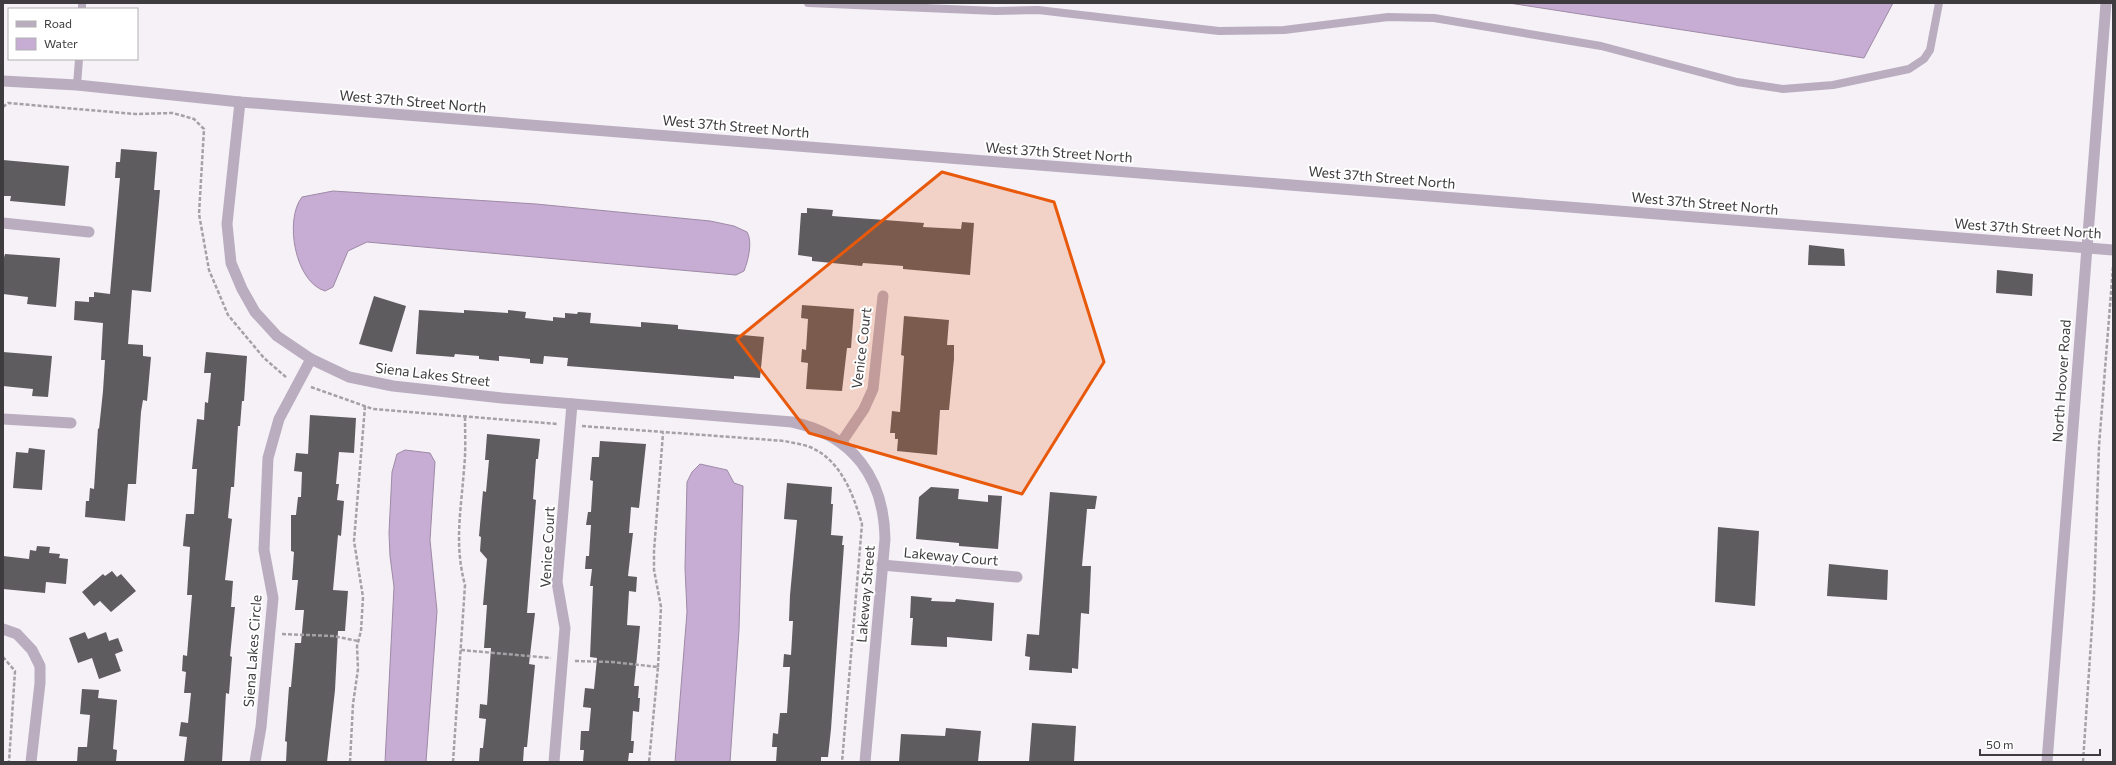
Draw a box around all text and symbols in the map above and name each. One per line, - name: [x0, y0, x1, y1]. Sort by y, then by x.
- legend: [8, 8, 138, 60]
- text: Road: [44, 16, 72, 30]
- text: Water: [44, 36, 78, 50]
- street label: West 37th Street North: [339, 86, 487, 116]
- street label: West 37th Street North: [662, 111, 810, 141]
- street label: West 37th Street North: [985, 138, 1133, 166]
- street label: West 37th Street North: [1308, 162, 1456, 192]
- street label: West 37th Street North: [1631, 188, 1779, 218]
- street label: West 37th Street North: [1954, 214, 2102, 242]
- street label: Venice Court: [848, 306, 874, 390]
- street label: North Hoover Road: [2048, 319, 2074, 443]
- street label: Siena Lakes Street: [374, 359, 492, 390]
- street label: Venice Court: [536, 505, 558, 588]
- street label: Lakeway Court: [903, 543, 999, 569]
- street label: Lakeway Street: [852, 544, 878, 643]
- street label: Siena Lakes Circle: [240, 594, 264, 708]
- scale bar: [1980, 731, 2100, 757]
- text: 50 m: [1986, 737, 2014, 751]

